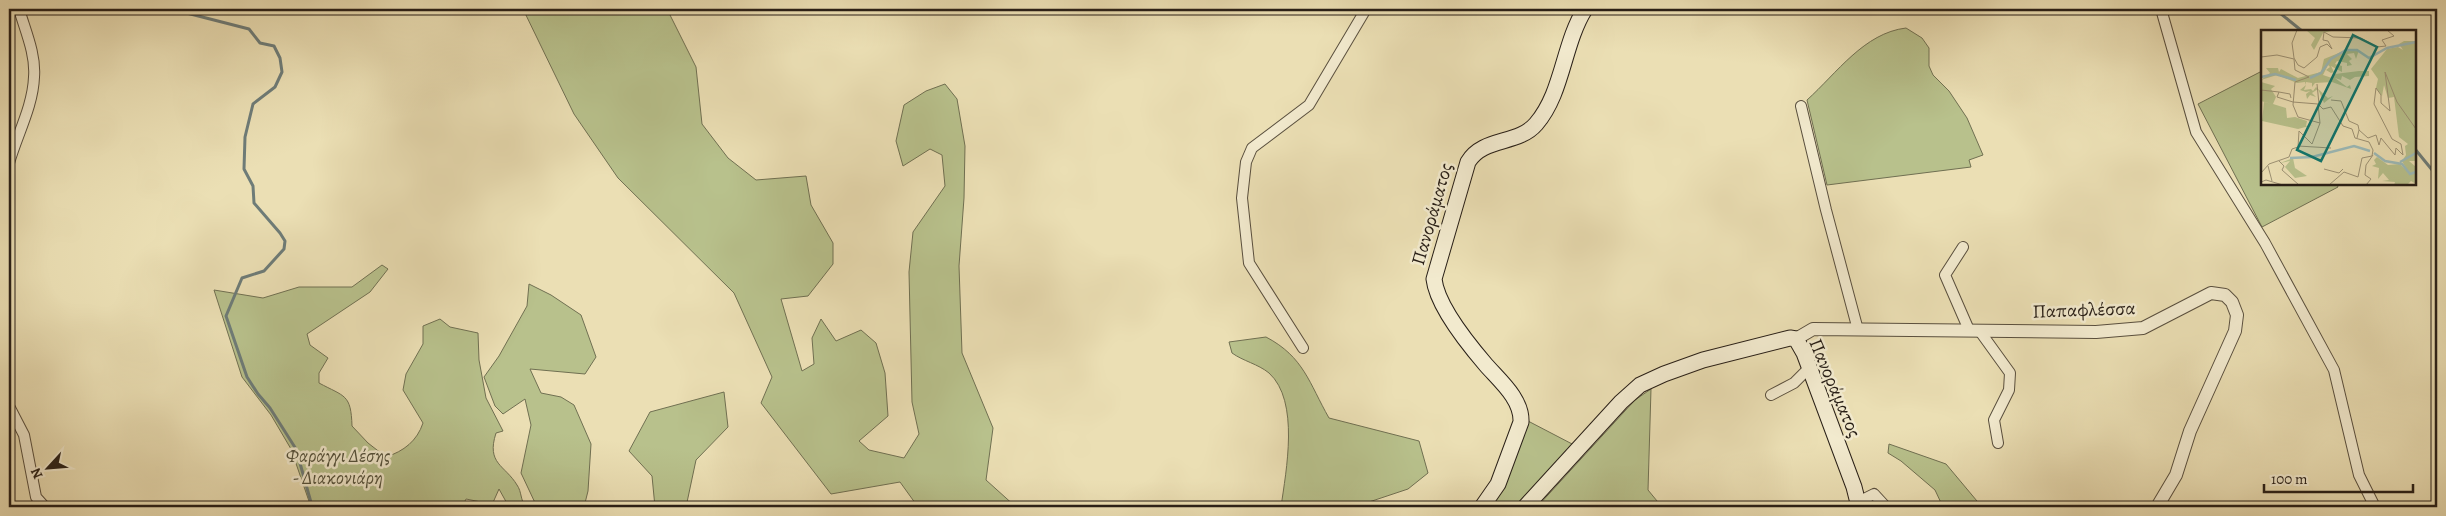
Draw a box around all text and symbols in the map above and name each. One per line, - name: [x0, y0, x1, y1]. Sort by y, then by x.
- inset map: [2261, 30, 2416, 185]
- street label: Πανοράματος: [1405, 160, 1459, 268]
- street label: Παπαφλέσσα: [2032, 295, 2136, 325]
- street label: Πανοράματος: [1802, 334, 1868, 442]
- park label: Φαράγγι Δέσης - Διακονιάρη: [286, 443, 390, 491]
- north arrow: [22, 444, 72, 494]
- scale bar: [2264, 461, 2412, 493]
- text: N: [26, 465, 48, 482]
- text: 100 m: [2271, 469, 2308, 489]

